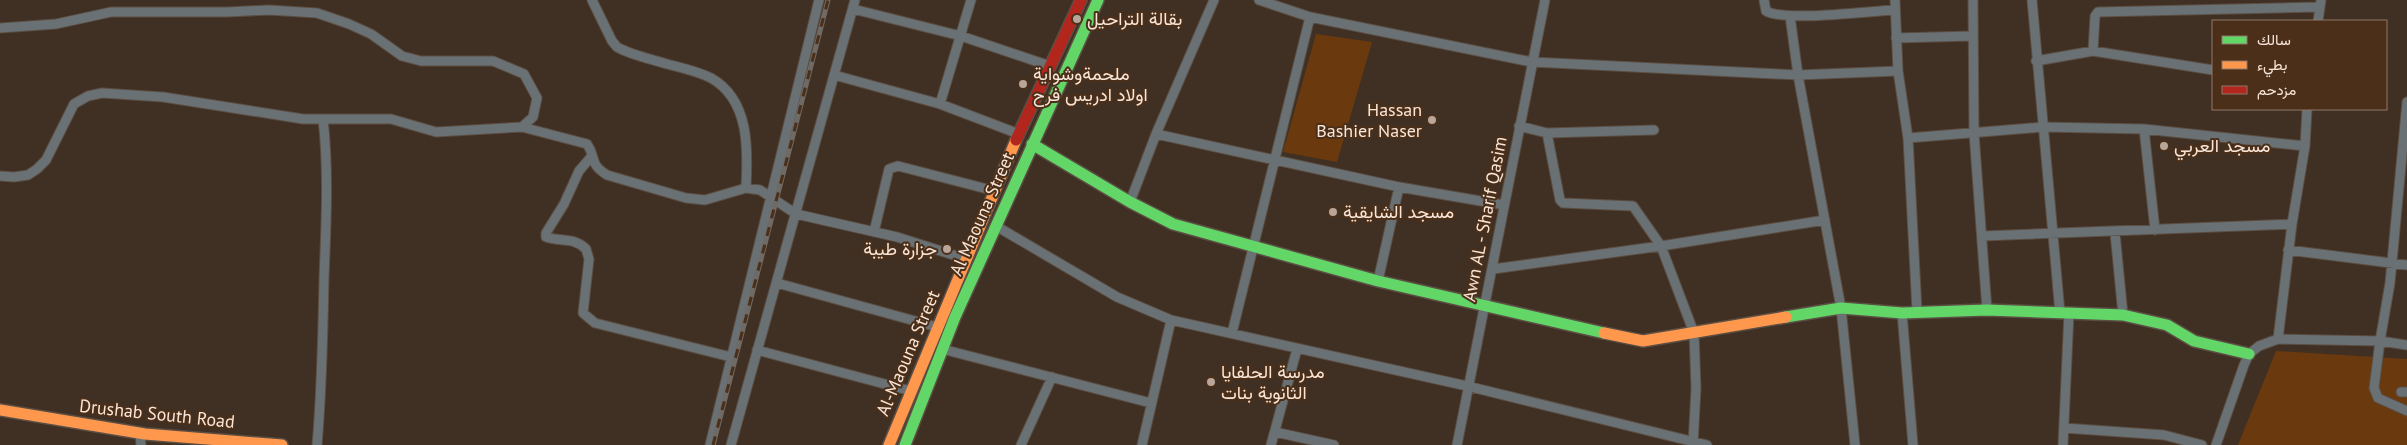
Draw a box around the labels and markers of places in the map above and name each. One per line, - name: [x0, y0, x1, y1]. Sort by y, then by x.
- place label: بقالة التراحيل: [1087, 7, 1182, 30]
- marker: بقالة التراحيل: [1071, 13, 1083, 25]
- place label: ملحمةوشواية اولاد ادريس فرح: [1033, 62, 1148, 107]
- marker: ملحمةوشواية اولاد ادريس فرح: [1017, 78, 1029, 90]
- place label: Hassan Bashier Naser: [1316, 98, 1422, 142]
- marker: Hassan Bashier Naser: [1426, 114, 1438, 126]
- place label: مسجد العربي: [2174, 134, 2270, 161]
- marker: مسجد العربي: [2158, 140, 2170, 152]
- place label: مسجد الشايقية: [1343, 200, 1454, 223]
- marker: مسجد الشايقية: [1327, 206, 1339, 218]
- place label: جزارة طيبة: [863, 237, 937, 260]
- marker: جزارة طيبة: [941, 243, 953, 255]
- place label: مدرسة الحلفايا الثانوية بنات: [1221, 360, 1325, 404]
- marker: مدرسة الحلفايا الثانوية بنات: [1205, 376, 1217, 388]

